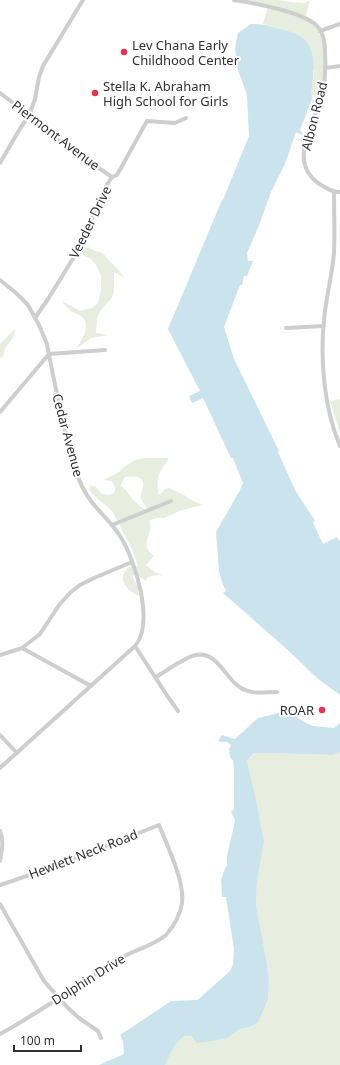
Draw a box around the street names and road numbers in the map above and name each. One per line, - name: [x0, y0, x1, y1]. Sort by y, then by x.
- street label: Albon Road: [297, 80, 331, 152]
- street label: Piermont Avenue: [8, 96, 104, 174]
- street label: Veeder Drive: [65, 183, 115, 261]
- street label: Cedar Avenue: [48, 392, 88, 478]
- street label: Hewlett Neck Road: [26, 825, 140, 883]
- street label: Dolphin Drive: [48, 949, 128, 1009]

